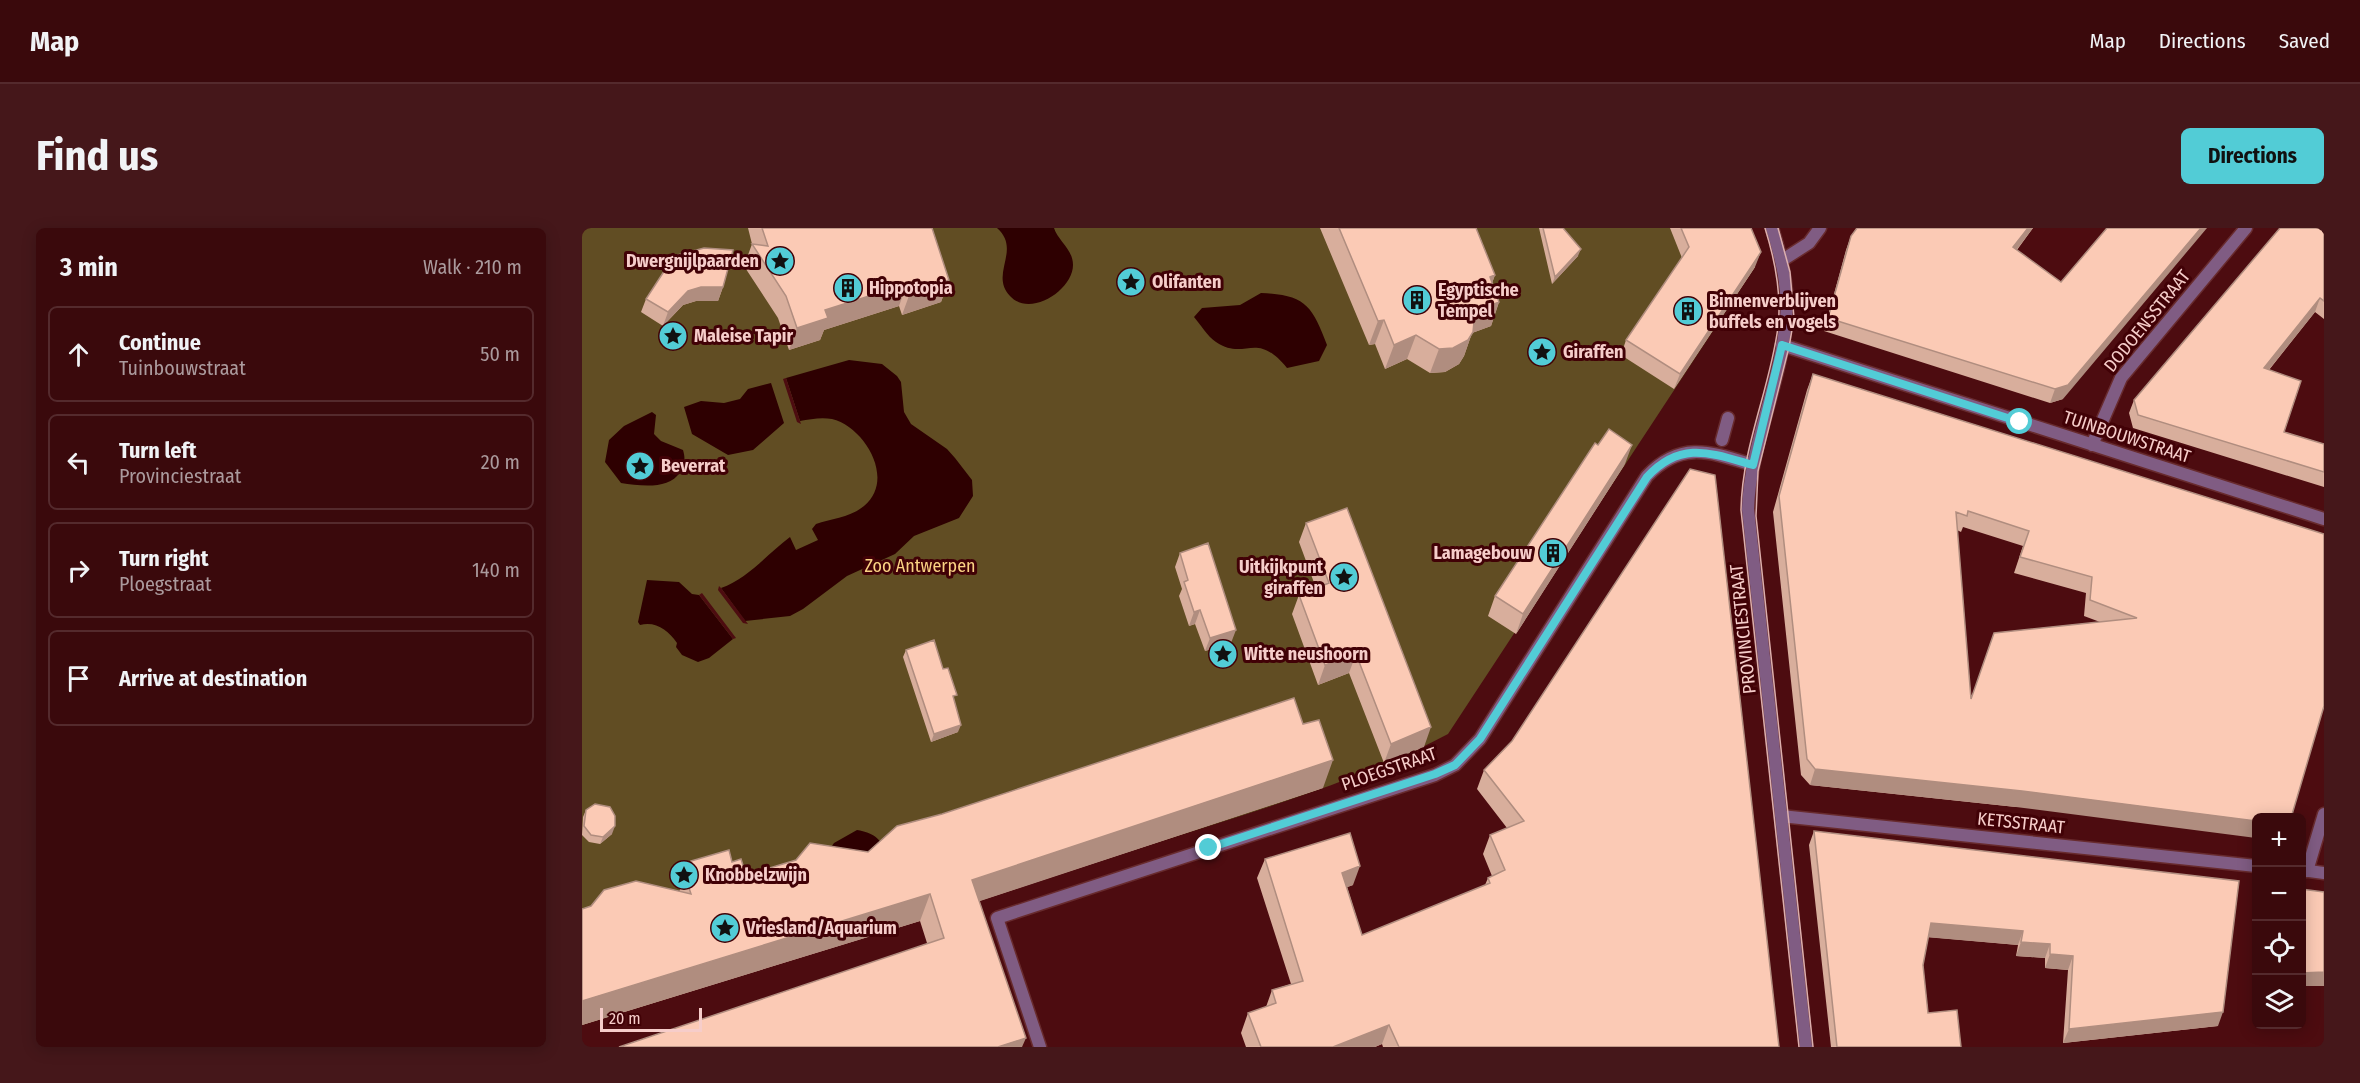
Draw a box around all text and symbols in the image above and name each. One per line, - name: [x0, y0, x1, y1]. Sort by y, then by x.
- text: Map: [30, 25, 79, 58]
- text: Map: [2089, 28, 2126, 54]
- text: Directions: [2159, 28, 2246, 54]
- text: Saved: [2279, 28, 2330, 54]
- button: Directions: [2181, 128, 2324, 184]
- text: Find us: [36, 131, 158, 181]
- place icon: Dwergnijlpaarden: [764, 245, 796, 277]
- place label: Dwergnijlpaarden: [626, 250, 759, 272]
- text: 3 min: [60, 252, 118, 283]
- text: Walk · 210 m: [423, 255, 522, 279]
- street label: DODOENSSTRAAT: [2099, 265, 2195, 376]
- place icon: Olifanten: [1115, 266, 1147, 298]
- place label: Olifanten: [1152, 271, 1221, 293]
- building icon: Hippotopia: [832, 272, 864, 304]
- place label: Hippotopia: [869, 277, 953, 299]
- place label: Egyptische Tempel: [1438, 279, 1519, 322]
- building icon: Egyptische Tempel: [1401, 284, 1433, 316]
- place label: Binnenverblijven buffels en vogels: [1709, 290, 1836, 333]
- building icon: Binnenverblijven buffels en vogels: [1672, 295, 1704, 327]
- place icon: Maleise Tapir: [657, 320, 689, 352]
- place label: Maleise Tapir: [694, 325, 793, 347]
- text: Continue: [119, 329, 201, 356]
- place icon: Giraffen: [1526, 336, 1558, 368]
- icon: ahead: [62, 338, 95, 371]
- place label: Giraffen: [1563, 341, 1624, 363]
- text: 50 m: [480, 342, 520, 366]
- text: Tuinbouwstraat: [119, 356, 246, 380]
- street label: TUINBOUWSTRAAT: [2061, 406, 2194, 468]
- route start: [2006, 408, 2032, 434]
- text: Turn left: [119, 437, 197, 464]
- icon: left: [62, 446, 95, 479]
- text: 20 m: [481, 450, 520, 474]
- place icon: Beverrat: [624, 450, 656, 482]
- place label: Beverrat: [661, 455, 726, 477]
- text: Provinciestraat: [119, 464, 241, 488]
- building icon: Lamagebouw: [1537, 537, 1569, 569]
- place label: Lamagebouw: [1434, 542, 1533, 564]
- text: Turn right: [119, 545, 208, 572]
- icon: right: [62, 554, 95, 587]
- park label: Zoo Antwerpen: [864, 555, 976, 577]
- place label: Uitkijkpunt giraffen: [1239, 556, 1324, 599]
- text: 140 m: [472, 558, 520, 582]
- place icon: Uitkijkpunt giraffen: [1328, 561, 1360, 593]
- street label: PROVINCIESTRAAT: [1725, 562, 1761, 695]
- text: Ploegstraat: [119, 572, 212, 596]
- place icon: Witte neushoorn: [1207, 638, 1239, 670]
- place label: Witte neushoorn: [1244, 643, 1368, 665]
- icon: arrive: [62, 662, 95, 695]
- text: Arrive at destination: [119, 665, 307, 692]
- street label: PLOEGSTRAAT: [1338, 742, 1440, 796]
- street label: KETSSTRAAT: [1976, 807, 2066, 839]
- map controls: [2252, 813, 2306, 1029]
- button: +: [2252, 813, 2306, 867]
- route end: [1195, 834, 1221, 860]
- place icon: Knobbelzwijn: [668, 859, 700, 891]
- place label: Knobbelzwijn: [705, 864, 807, 886]
- button: −: [2252, 867, 2306, 921]
- place icon: Vriesland/Aquarium: [709, 912, 741, 944]
- place label: Vriesland/Aquarium: [745, 917, 897, 939]
- button: locate: [2252, 921, 2306, 975]
- button: layers: [2252, 975, 2306, 1029]
- scale bar: [600, 1005, 702, 1032]
- text: 20 m: [609, 1009, 640, 1028]

